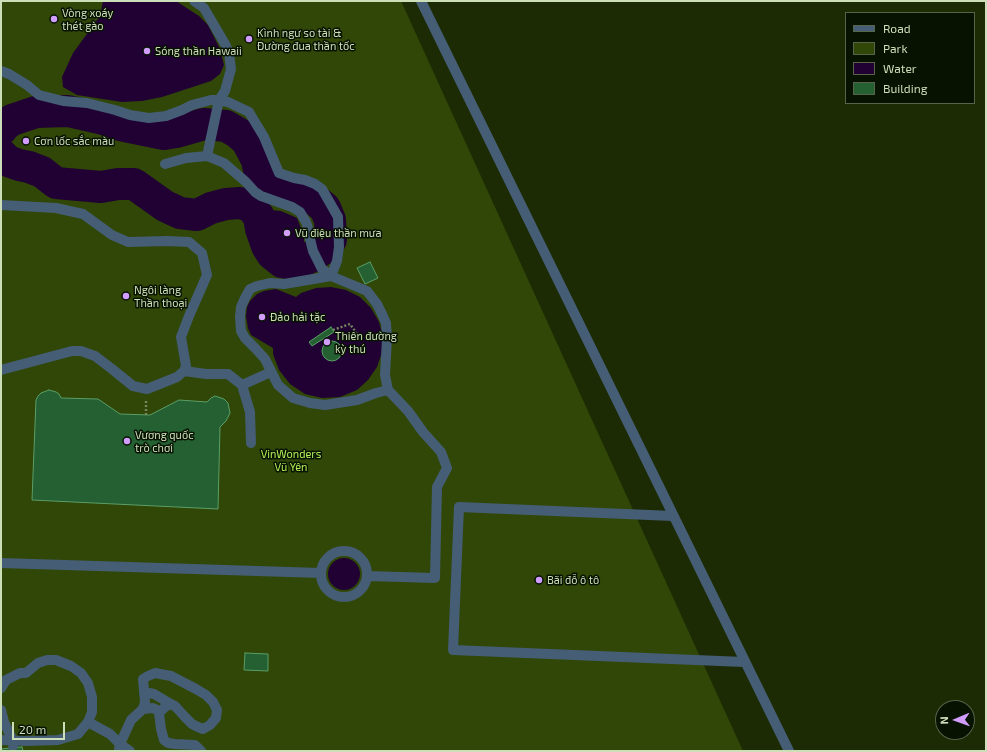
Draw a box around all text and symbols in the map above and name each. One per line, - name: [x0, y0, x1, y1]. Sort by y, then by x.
- place label: Vòng xoáy thét gào: [62, 6, 113, 32]
- legend: [845, 12, 975, 104]
- marker: Vòng xoáy thét gào: [49, 14, 59, 24]
- text: Road: [883, 21, 911, 35]
- place label: Kình ngư so tài & Đường đua thần tốc: [257, 26, 355, 52]
- marker: Kình ngư so tài & Đường đua thần tốc: [244, 34, 254, 44]
- text: Park: [883, 41, 908, 55]
- place label: Sóng thần Hawaii: [155, 44, 242, 58]
- marker: Sóng thần Hawaii: [142, 46, 152, 56]
- text: Water: [883, 61, 917, 75]
- text: Building: [883, 81, 927, 95]
- place label: Cơn lốc sắc màu: [34, 134, 114, 148]
- marker: Cơn lốc sắc màu: [21, 136, 31, 146]
- place label: Vũ điệu thần mưa: [295, 226, 381, 240]
- marker: Vũ điệu thần mưa: [282, 228, 292, 238]
- place label: Ngôi làng Thần thoại: [134, 283, 187, 309]
- marker: Ngôi làng Thần thoại: [121, 291, 131, 301]
- place label: Đảo hải tặc: [270, 310, 325, 324]
- marker: Đảo hải tặc: [257, 312, 267, 322]
- place label: Thiên đường kỳ thú: [335, 329, 397, 355]
- marker: Thiên đường kỳ thú: [322, 337, 332, 347]
- place label: Vương quốc trò chơi: [135, 428, 194, 454]
- marker: Vương quốc trò chơi: [122, 436, 132, 446]
- park label: VinWonders Vũ Yên: [261, 447, 321, 473]
- place label: Bãi đỗ ô tô: [547, 573, 599, 587]
- marker: Bãi đỗ ô tô: [534, 575, 544, 585]
- north arrow: [935, 700, 975, 740]
- scale bar: [14, 714, 67, 740]
- text: N: [937, 716, 950, 725]
- text: 20 m: [19, 722, 46, 736]

